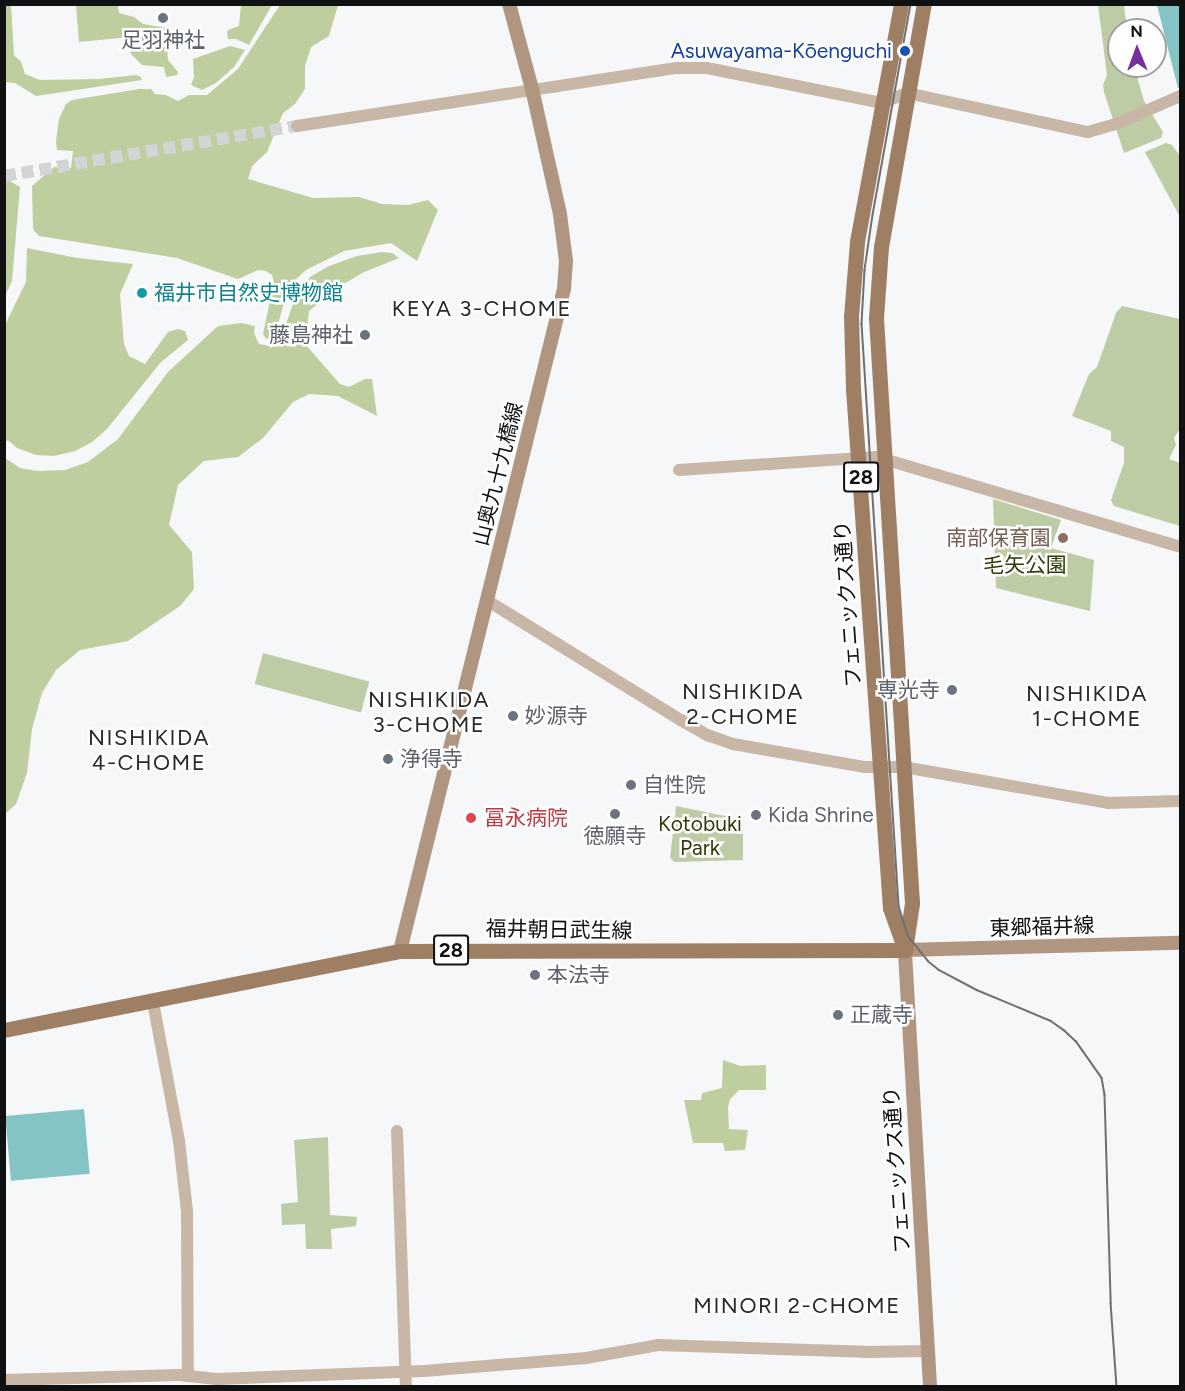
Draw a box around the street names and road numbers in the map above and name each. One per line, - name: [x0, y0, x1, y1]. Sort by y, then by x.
- street label: 山奥九十九橋線: [468, 400, 528, 548]
- road number: 28: [843, 460, 879, 494]
- street label: フェニックス通り: [830, 519, 866, 689]
- street label: 東郷福井線: [989, 913, 1095, 941]
- street label: 福井朝日武生線: [485, 916, 633, 944]
- road number: 28: [433, 933, 469, 967]
- street label: フェニックス通り: [879, 1085, 915, 1255]

